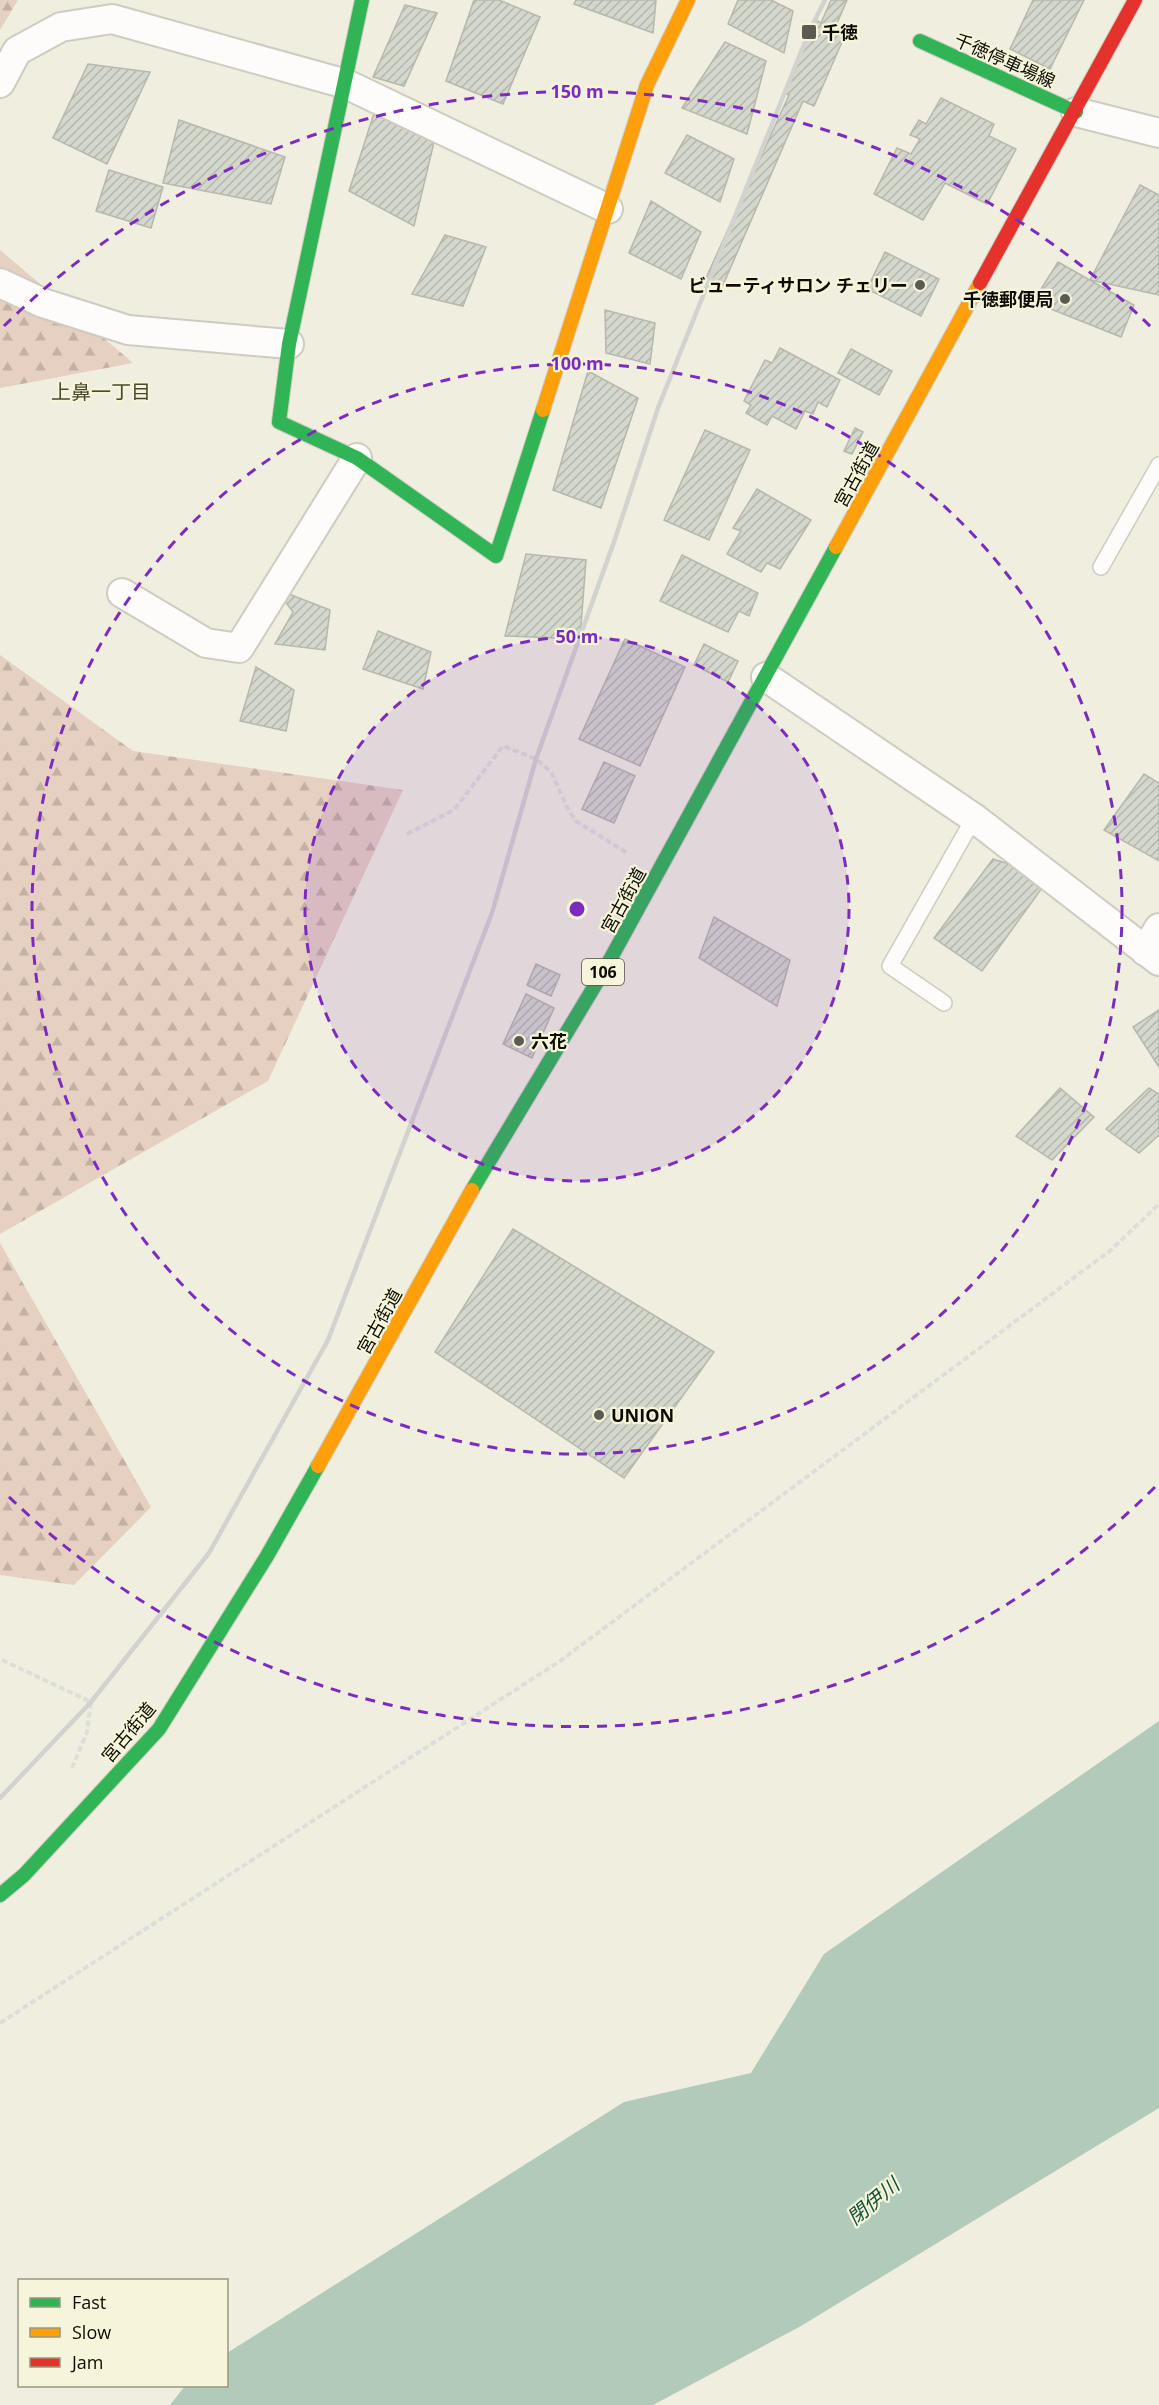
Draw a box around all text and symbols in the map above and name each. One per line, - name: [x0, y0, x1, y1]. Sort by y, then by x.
- place label: 千徳: [822, 20, 858, 44]
- marker: 千徳: [800, 23, 818, 41]
- street label: 千徳停車場線: [951, 27, 1059, 93]
- text: 150 m: [550, 79, 604, 103]
- place label: ビューティサロン チェリー: [688, 273, 908, 297]
- marker: ビューティサロン チェリー: [913, 278, 927, 292]
- place label: 千徳郵便局: [963, 287, 1053, 311]
- marker: 千徳郵便局: [1058, 292, 1072, 306]
- text: 100 m: [550, 351, 604, 375]
- district label: 上鼻一丁目: [51, 378, 151, 405]
- street label: 宮古街道: [828, 437, 884, 511]
- text: 50 m: [556, 624, 598, 648]
- street label: 宮古街道: [595, 863, 651, 937]
- centre of rings: [567, 899, 587, 919]
- road number: 106: [582, 959, 624, 985]
- place label: 六花: [531, 1029, 567, 1053]
- marker: 六花: [512, 1034, 526, 1048]
- street label: 宮古街道: [351, 1284, 407, 1358]
- place label: UNION: [611, 1403, 674, 1427]
- marker: UNION: [592, 1408, 606, 1422]
- street label: 宮古街道: [96, 1697, 160, 1767]
- water label: 閉伊川: [841, 2170, 906, 2231]
- legend: [18, 2279, 228, 2387]
- text: Fast: [72, 2290, 106, 2314]
- text: Slow: [72, 2320, 111, 2344]
- text: Jam: [70, 2350, 104, 2374]

